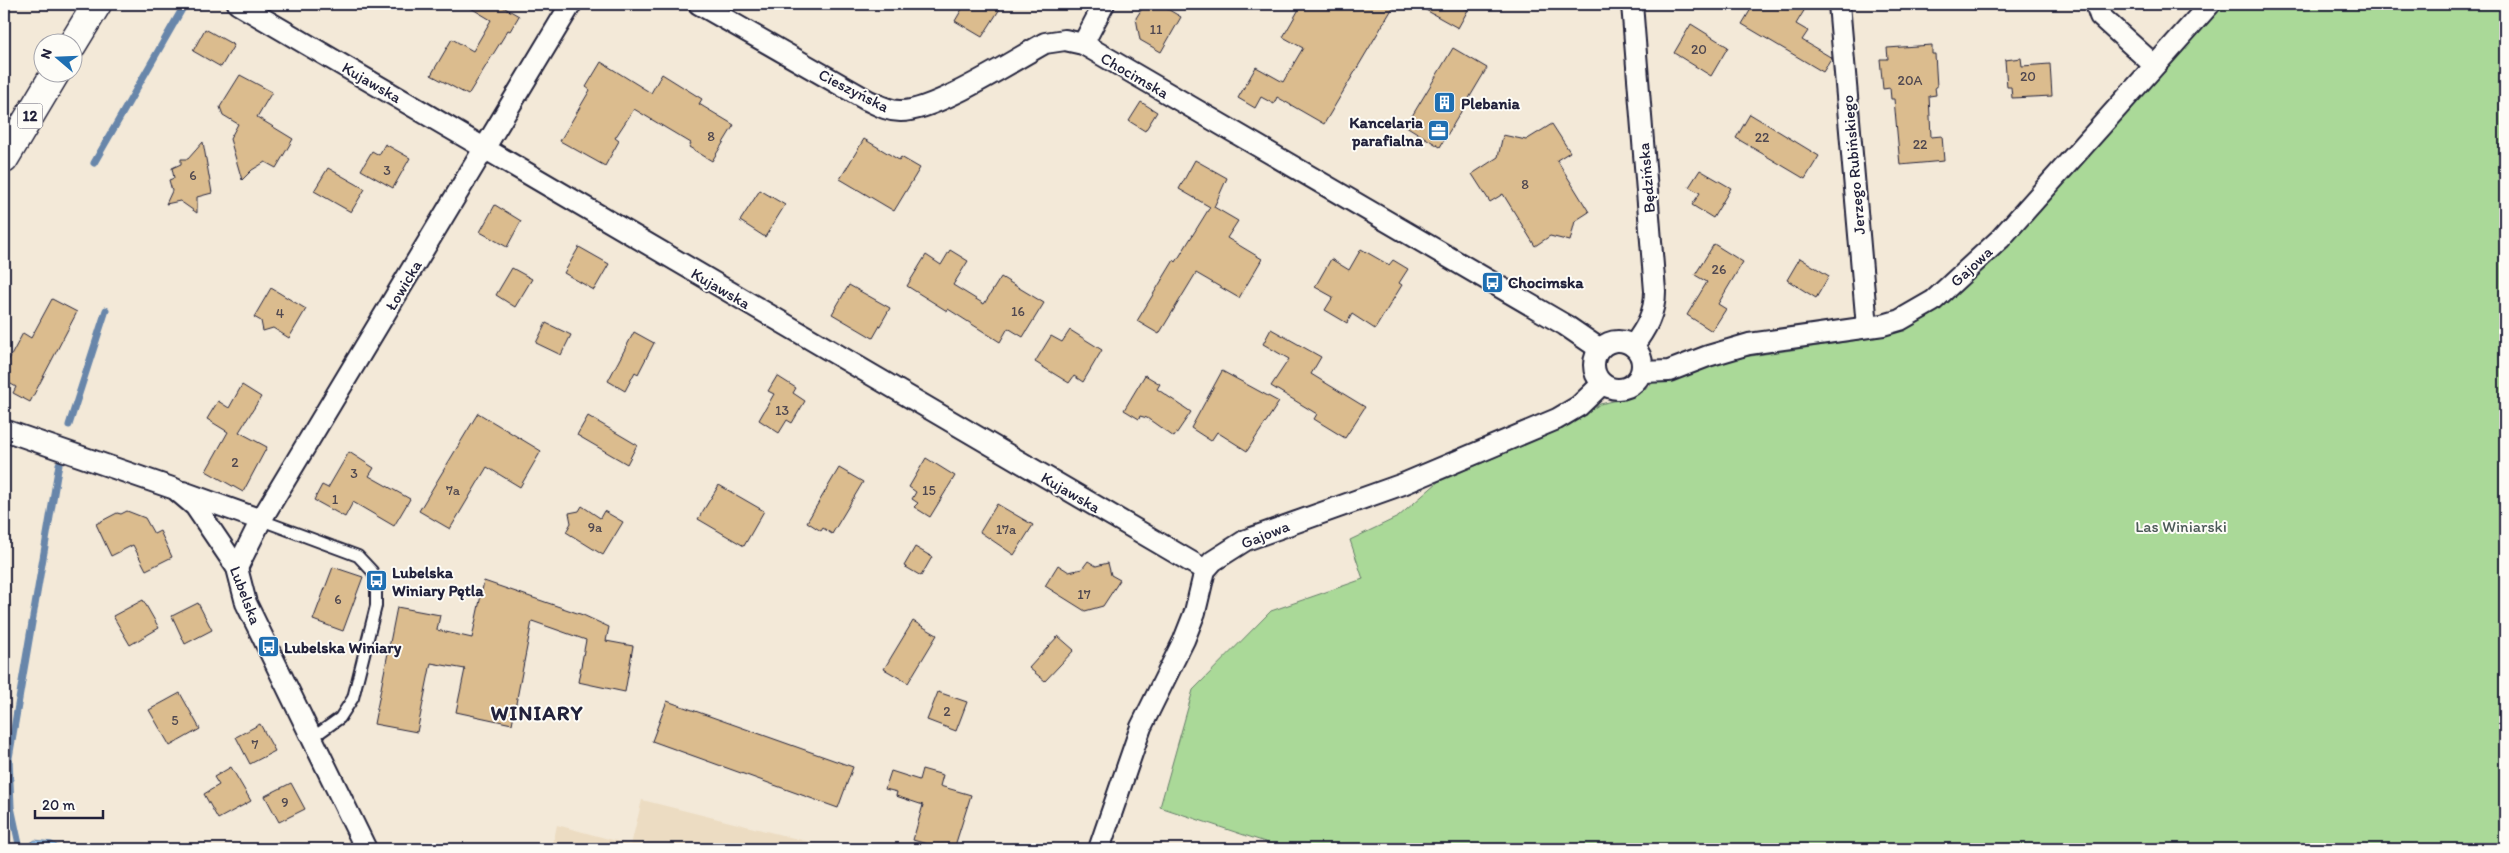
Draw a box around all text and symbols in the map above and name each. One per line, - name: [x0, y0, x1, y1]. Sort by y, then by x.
- house number: 11: [1150, 21, 1163, 38]
- north arrow: [32, 32, 82, 82]
- house number: 20: [1691, 41, 1707, 58]
- text: N: [37, 47, 56, 61]
- street label: Chocimska: [1097, 48, 1173, 103]
- street label: Kujawska: [339, 58, 405, 107]
- street label: Cieszyńska: [815, 65, 893, 117]
- house number: 20: [2020, 68, 2036, 85]
- house number: 20A: [1898, 72, 1923, 89]
- building icon: Plebania: [1433, 91, 1457, 115]
- place label: Plebania: [1461, 94, 1521, 113]
- street label: Jerzego Rubińskiego: [1838, 94, 1869, 236]
- road number: 12: [18, 104, 42, 128]
- place label: Kancelaria parafialna: [1349, 113, 1424, 151]
- office icon: Kancelaria parafialna: [1427, 119, 1451, 143]
- house number: 8: [707, 128, 715, 145]
- house number: 22: [1755, 129, 1770, 146]
- house number: 22: [1913, 136, 1928, 153]
- street label: Będzińska: [1634, 142, 1659, 214]
- house number: 3: [383, 162, 391, 179]
- house number: 6: [189, 167, 197, 184]
- house number: 8: [1521, 176, 1529, 193]
- street label: Gajowa: [1946, 242, 1997, 291]
- street label: Łowicka: [381, 256, 426, 314]
- house number: 26: [1712, 261, 1726, 278]
- street label: Kujawska: [688, 264, 754, 313]
- bus stop icon: Chocimska: [1480, 270, 1504, 294]
- place label: Chocimska: [1508, 273, 1584, 292]
- house number: 16: [1011, 303, 1025, 320]
- house number: 4: [276, 305, 285, 322]
- house number: 13: [775, 402, 789, 419]
- house number: 2: [231, 454, 239, 471]
- house number: 3: [350, 465, 358, 482]
- street label: Kujawska: [1038, 468, 1104, 517]
- house number: 7a: [446, 482, 461, 499]
- house number: 15: [922, 482, 936, 499]
- house number: 1: [332, 491, 339, 508]
- street label: Gajowa: [1238, 516, 1293, 553]
- park label: Las Winiarski: [2135, 517, 2227, 536]
- house number: 9a: [588, 519, 603, 536]
- house number: 17a: [996, 521, 1017, 538]
- street label: Lubelska: [226, 563, 266, 628]
- place label: Lubelska Winiary Pętla: [392, 563, 484, 601]
- bus stop icon: Lubelska Winiary Pętla: [364, 569, 388, 593]
- house number: 17: [1077, 586, 1091, 603]
- house number: 6: [334, 591, 342, 608]
- bus stop icon: Lubelska Winiary: [256, 635, 280, 659]
- place label: Lubelska Winiary: [284, 638, 402, 658]
- district label: WINIARY: [491, 700, 583, 725]
- house number: 2: [943, 703, 951, 720]
- house number: 5: [171, 712, 179, 729]
- house number: 7: [252, 736, 259, 753]
- scale bar: [35, 788, 102, 820]
- house number: 9: [281, 794, 289, 811]
- text: 20 m: [42, 796, 76, 814]

